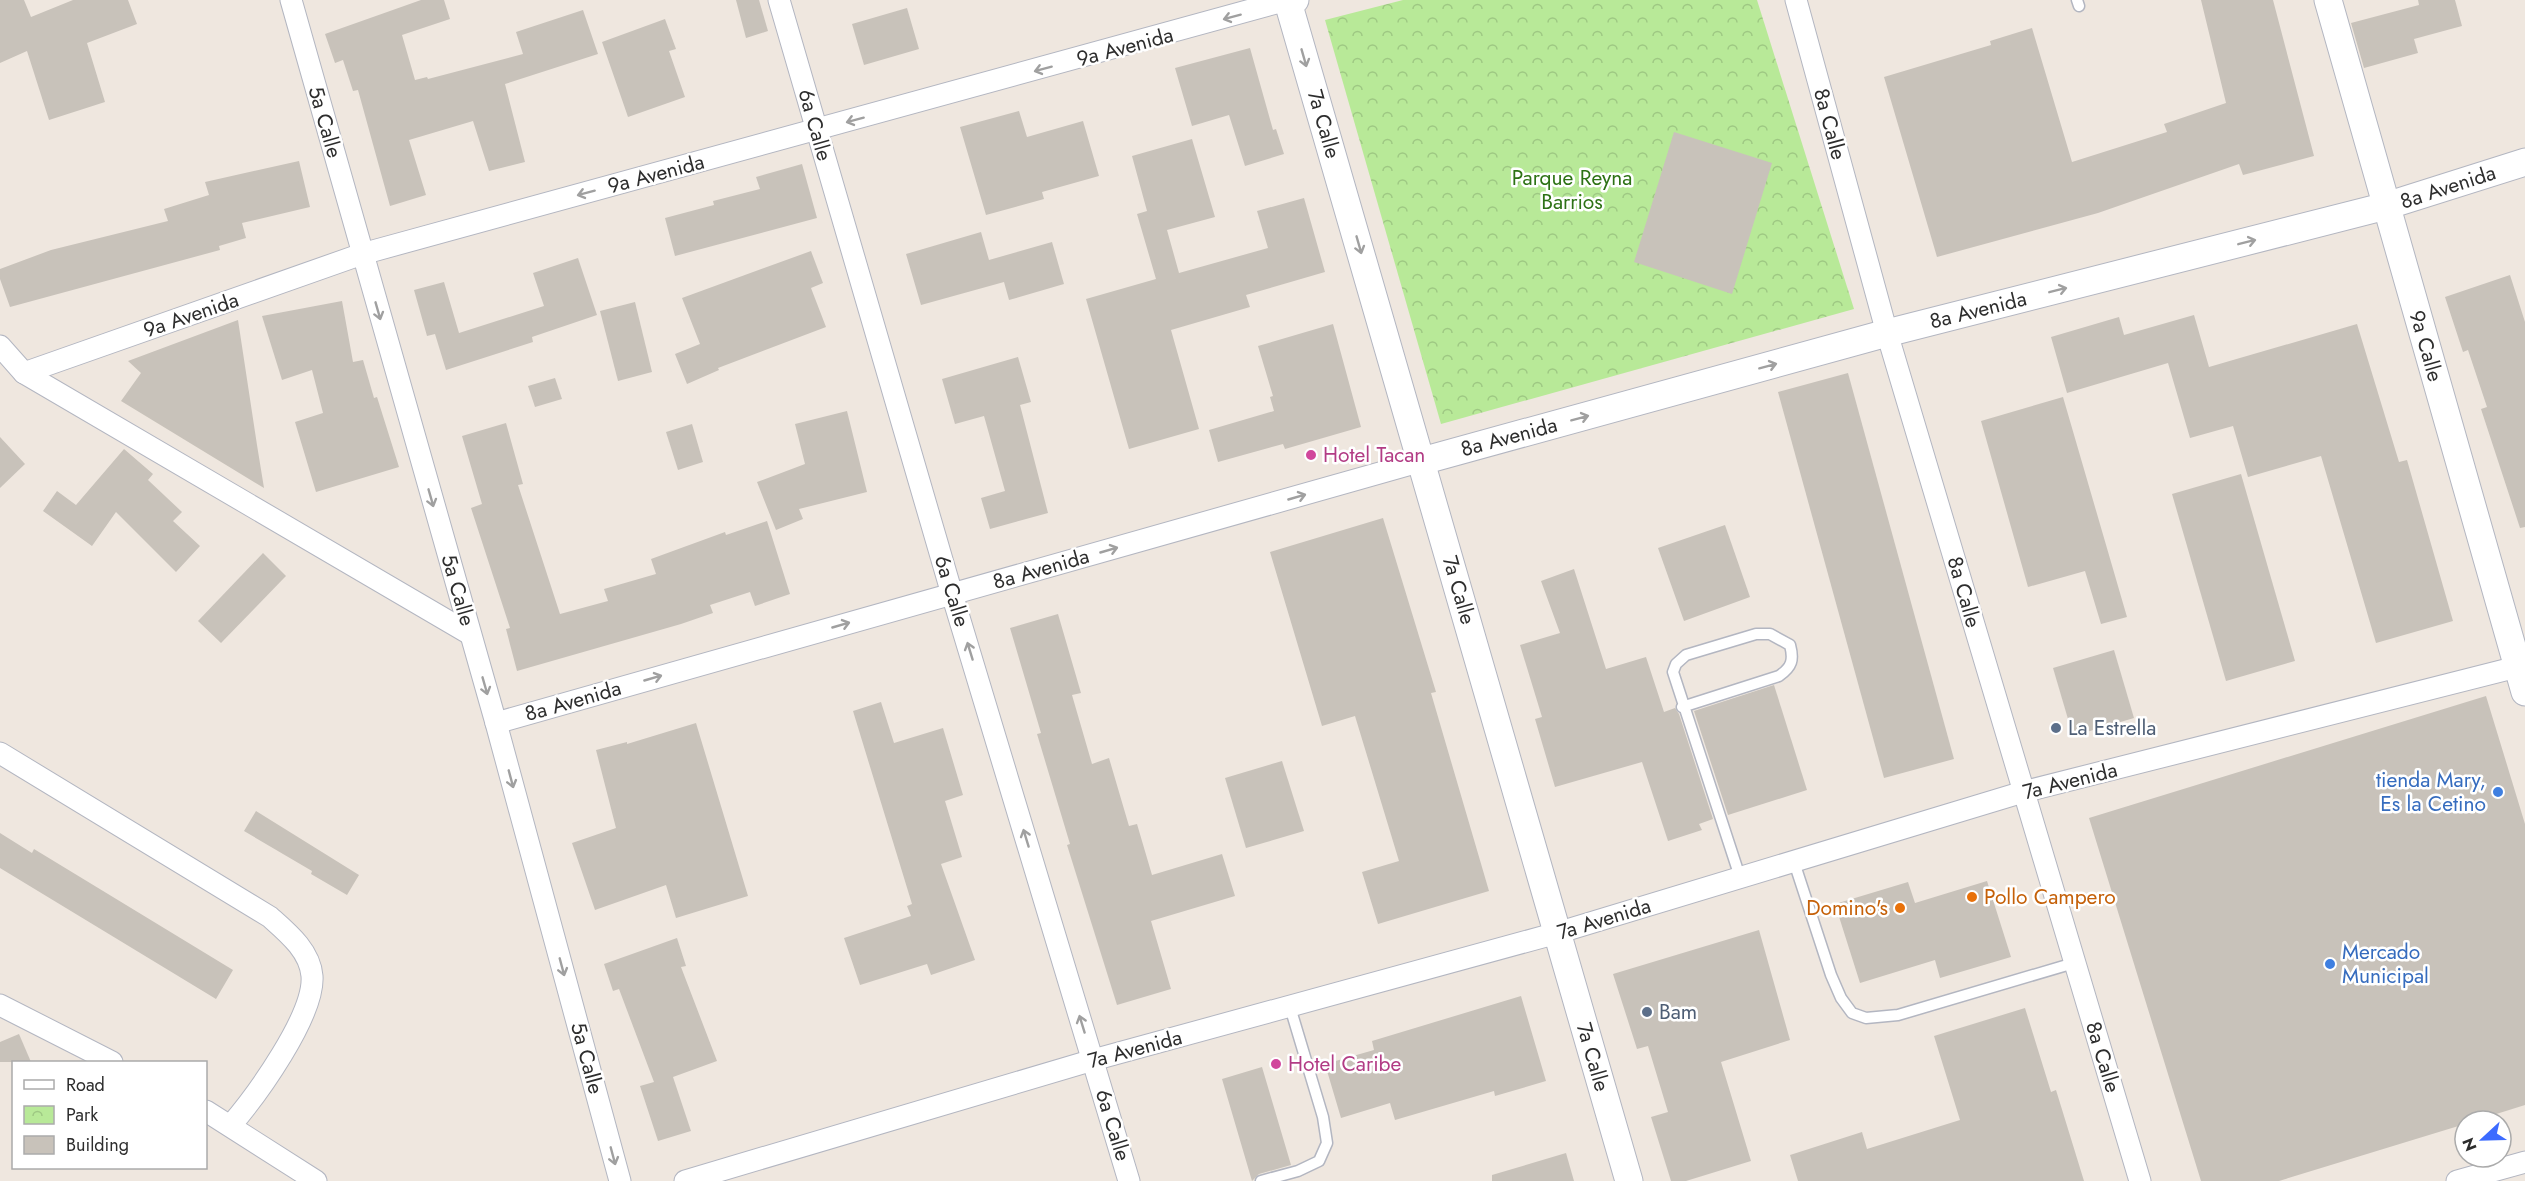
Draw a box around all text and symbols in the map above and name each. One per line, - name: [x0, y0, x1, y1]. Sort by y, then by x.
- one-way arrow: [1222, 12, 1241, 24]
- street label: 9a Avenida: [1073, 20, 1177, 74]
- one-way arrow: [1299, 48, 1311, 67]
- one-way arrow: [1034, 64, 1053, 75]
- street label: 5a Calle: [300, 83, 350, 161]
- street label: 8a Calle: [1806, 85, 1854, 163]
- street label: 6a Calle: [790, 86, 840, 165]
- street label: 7a Calle: [1300, 86, 1348, 162]
- one-way arrow: [846, 115, 865, 126]
- street label: 9a Avenida: [604, 147, 708, 201]
- street label: 8a Avenida: [2396, 157, 2500, 217]
- park label: Parque Reyna Barrios: [1512, 163, 1632, 217]
- one-way arrow: [577, 188, 596, 200]
- one-way arrow: [1354, 235, 1365, 254]
- one-way arrow: [2237, 235, 2256, 247]
- street label: 8a Avenida: [1926, 283, 2030, 337]
- one-way arrow: [2048, 283, 2067, 295]
- street label: 9a Avenida: [139, 285, 243, 345]
- one-way arrow: [373, 301, 384, 320]
- street label: 9a Calle: [2402, 307, 2451, 385]
- one-way arrow: [1758, 360, 1777, 371]
- street label: 8a Avenida: [1457, 410, 1561, 464]
- one-way arrow: [1570, 412, 1589, 423]
- place label: Hotel Tacan: [1323, 440, 1425, 470]
- marker: Hotel Tacan: [1304, 448, 1318, 462]
- one-way arrow: [426, 488, 438, 507]
- one-way arrow: [1287, 491, 1306, 502]
- street label: 8a Avenida: [989, 541, 1093, 597]
- one-way arrow: [1099, 543, 1118, 555]
- street label: 5a Calle: [433, 551, 483, 629]
- street label: 6a Calle: [927, 551, 977, 631]
- street label: 7a Calle: [1435, 552, 1483, 628]
- street label: 8a Calle: [1940, 553, 1989, 631]
- one-way arrow: [831, 619, 850, 630]
- one-way arrow: [964, 642, 975, 661]
- one-way arrow: [643, 672, 662, 683]
- street label: 8a Avenida: [521, 673, 625, 729]
- one-way arrow: [480, 676, 491, 695]
- place label: La Estrella: [2068, 713, 2156, 743]
- marker: La Estrella: [2049, 721, 2063, 735]
- street label: 7a Avenida: [2020, 755, 2120, 807]
- place label: tienda Mary, Es la Cetino: [2376, 765, 2486, 819]
- one-way arrow: [506, 769, 517, 788]
- marker: tienda Mary, Es la Cetino: [2491, 785, 2505, 799]
- one-way arrow: [1020, 829, 1031, 848]
- place label: Pollo Campero: [1984, 882, 2116, 912]
- marker: Pollo Campero: [1965, 890, 1979, 904]
- street label: 7a Avenida: [1554, 891, 1654, 947]
- place label: Domino's: [1806, 893, 1888, 923]
- marker: Domino's: [1893, 901, 1907, 915]
- place label: Mercado Municipal: [2342, 937, 2429, 991]
- one-way arrow: [557, 957, 568, 976]
- marker: Mercado Municipal: [2323, 957, 2337, 971]
- place label: Bam: [1659, 997, 1697, 1027]
- marker: Bam: [1640, 1005, 1654, 1019]
- one-way arrow: [1076, 1015, 1087, 1034]
- street label: 8a Calle: [2078, 1018, 2128, 1096]
- street label: 5a Calle: [563, 1019, 611, 1097]
- street label: 7a Calle: [1569, 1019, 1617, 1095]
- street label: 7a Avenida: [1085, 1022, 1185, 1076]
- place label: Hotel Caribe: [1288, 1049, 1402, 1079]
- marker: Hotel Caribe: [1269, 1057, 1283, 1071]
- legend: [12, 1061, 207, 1169]
- text: Road: [66, 1072, 105, 1098]
- street label: 6a Calle: [1088, 1085, 1138, 1165]
- text: Park: [66, 1102, 98, 1128]
- north arrow: [2453, 1109, 2513, 1169]
- text: Building: [66, 1132, 129, 1158]
- text: N: [2457, 1134, 2483, 1155]
- one-way arrow: [608, 1146, 620, 1165]

